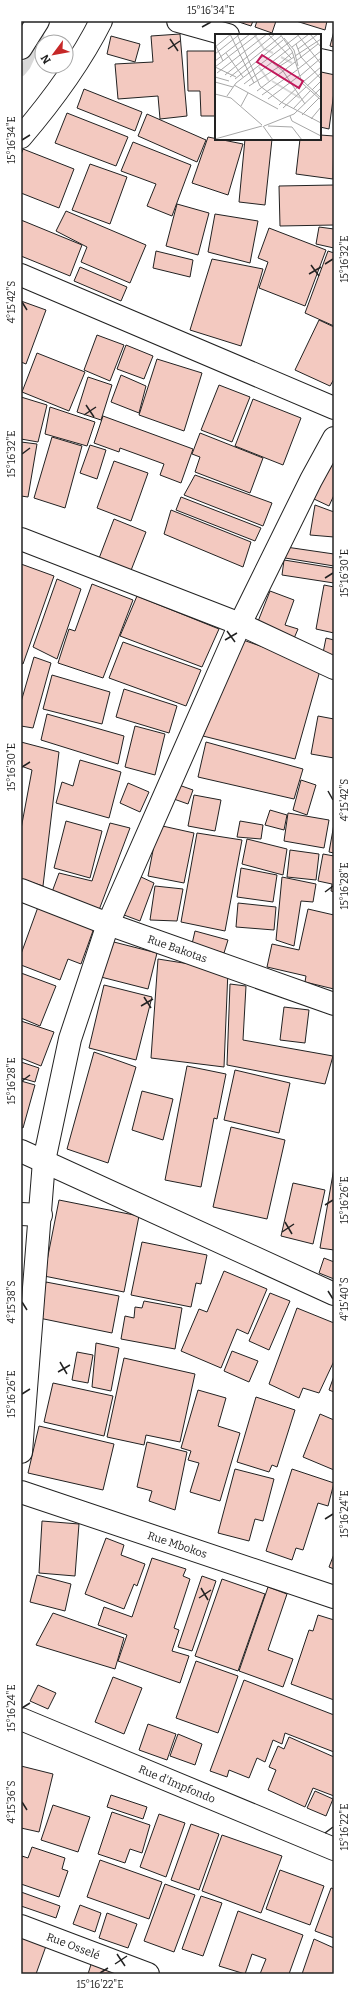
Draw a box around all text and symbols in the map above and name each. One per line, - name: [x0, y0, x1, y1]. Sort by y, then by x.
- text: 15°16'34"E: [187, 5, 235, 17]
- north arrow: [34, 34, 74, 74]
- inset map: [215, 34, 321, 140]
- text: N: [38, 52, 54, 66]
- text: 15°16'34"E: [6, 116, 18, 164]
- text: 15°16'32"E: [339, 235, 351, 283]
- text: 4°15'42"S: [6, 281, 18, 323]
- text: 15°16'32"E: [6, 430, 18, 478]
- text: 15°16'30"E: [339, 549, 351, 597]
- text: 15°16'30"E: [6, 743, 18, 791]
- text: 4°15'42"S: [339, 779, 351, 821]
- text: 15°16'28"E: [339, 862, 351, 910]
- street label: Rue Bakotas: [146, 932, 209, 965]
- text: 15°16'28"E: [6, 1057, 18, 1105]
- text: 15°16'26"E: [339, 1176, 351, 1224]
- text: 4°15'40"S: [339, 1277, 351, 1321]
- text: 4°15'38"S: [6, 1281, 18, 1323]
- text: 15°16'26"E: [6, 1370, 18, 1418]
- text: 15°16'24"E: [339, 1490, 351, 1538]
- street label: Rue Mbokos: [146, 1528, 209, 1561]
- text: 15°16'24"E: [6, 1684, 18, 1732]
- street label: Rue d'Impfondo: [137, 1762, 217, 1806]
- text: 4°15'36"S: [6, 1781, 18, 1823]
- text: 15°16'22"E: [339, 1804, 351, 1850]
- street label: Rue Osselé: [45, 1930, 102, 1962]
- text: 15°16'22"E: [77, 1979, 123, 1991]

